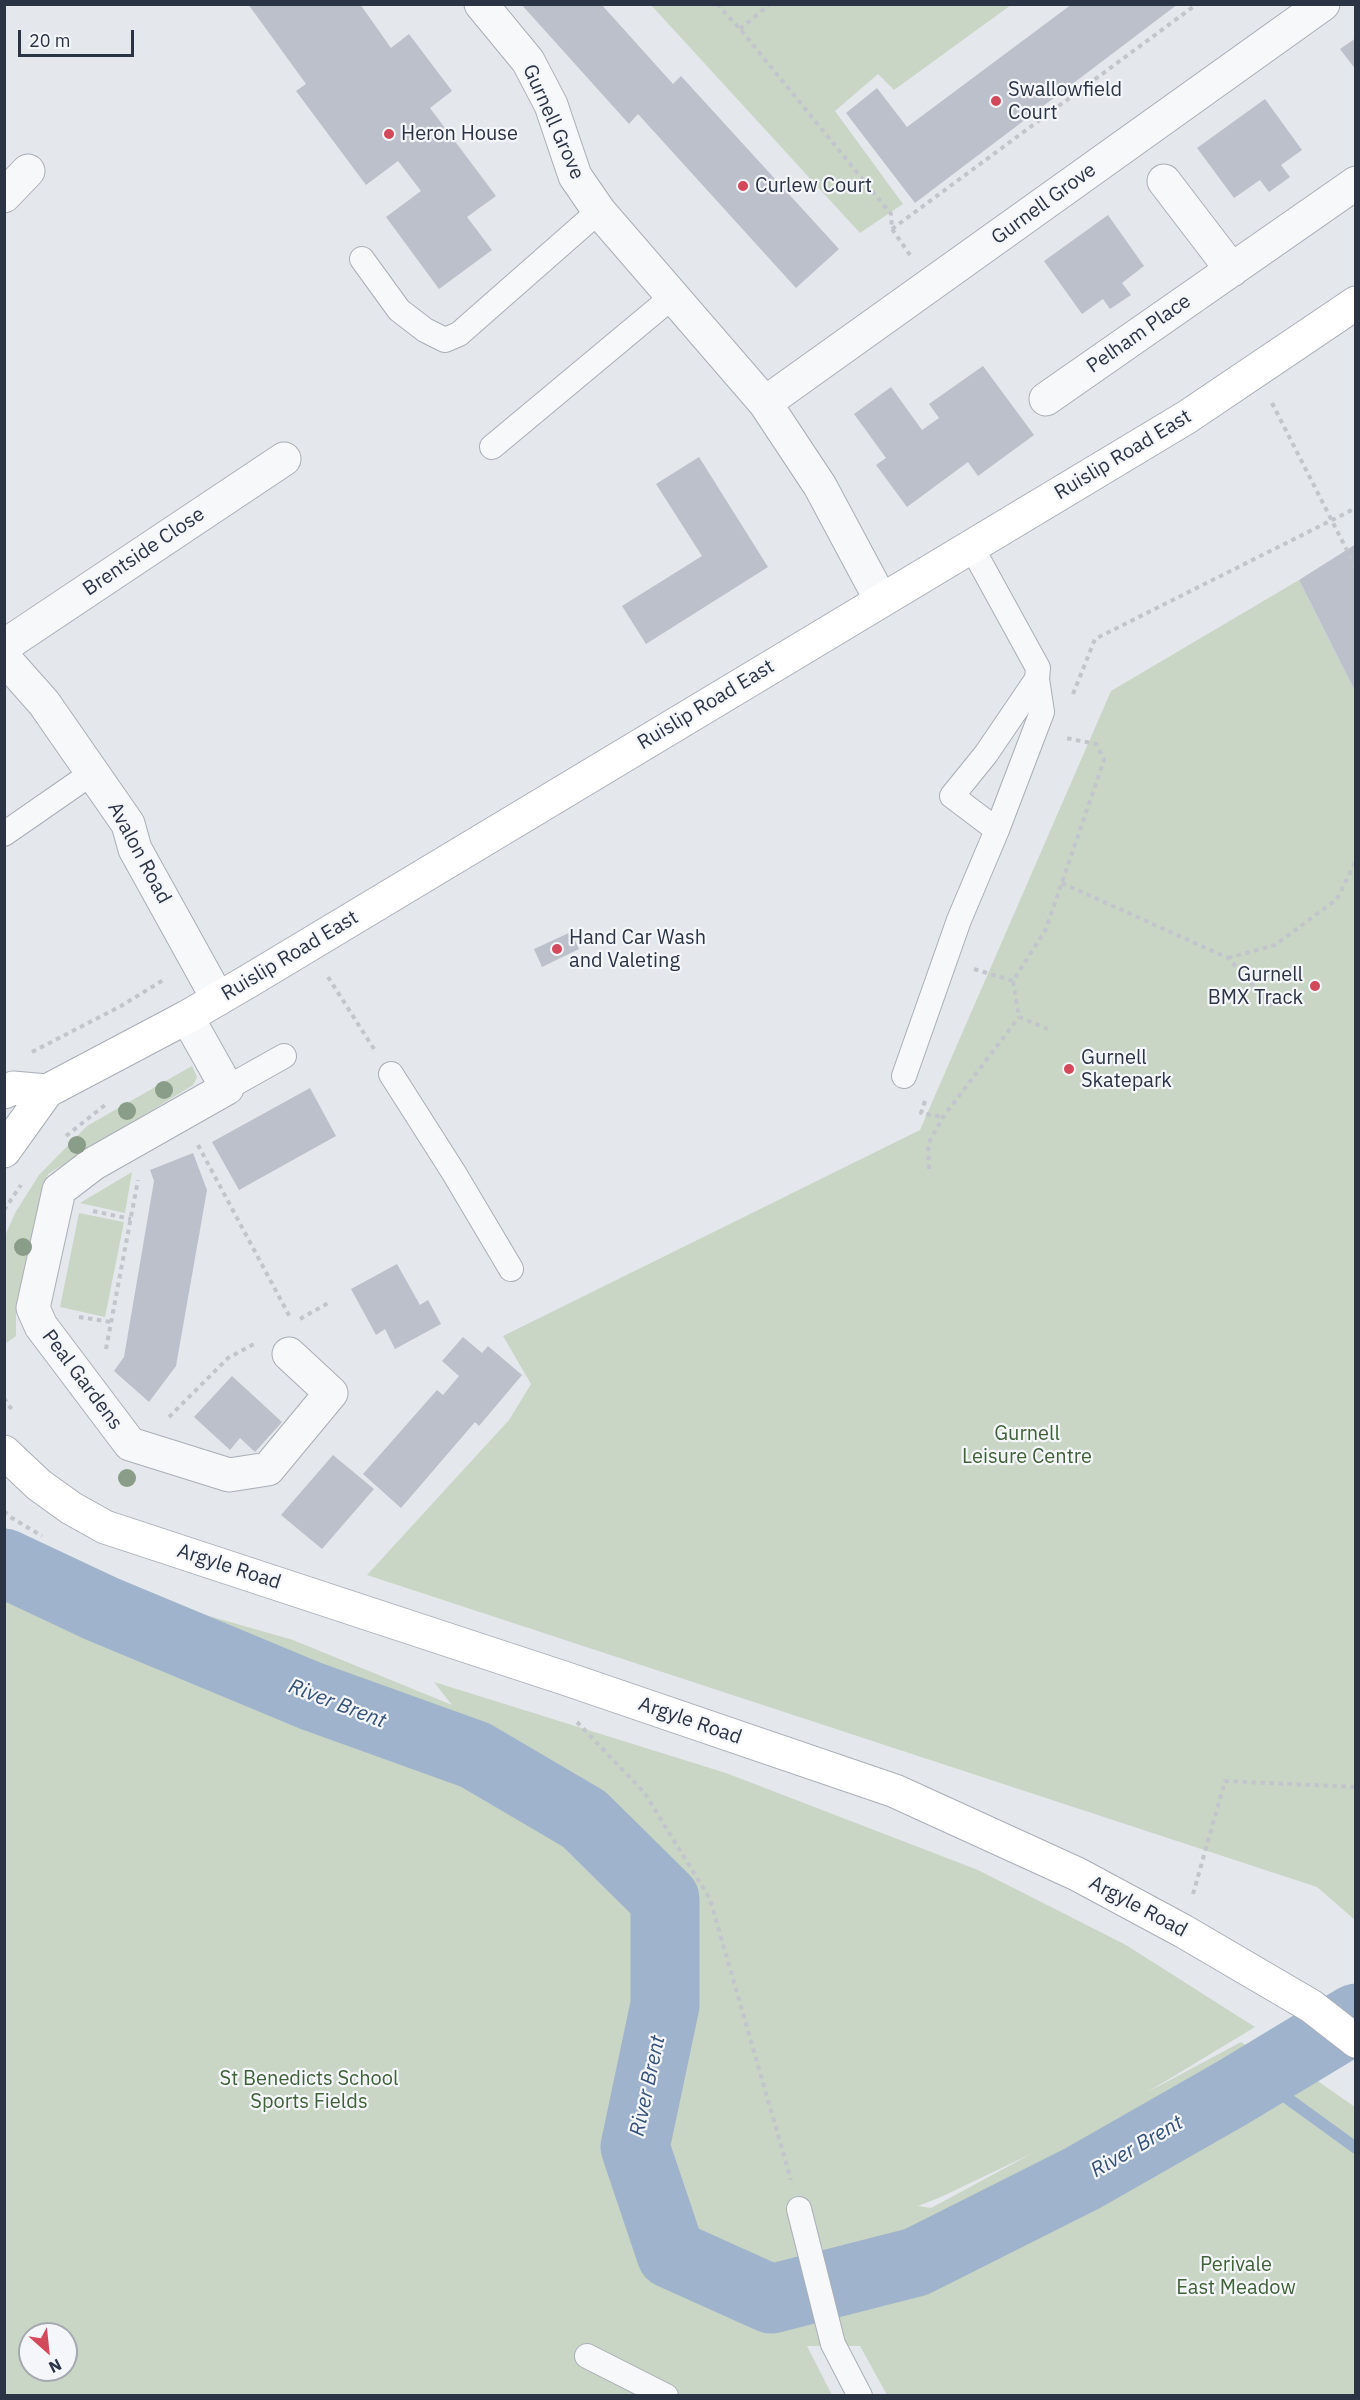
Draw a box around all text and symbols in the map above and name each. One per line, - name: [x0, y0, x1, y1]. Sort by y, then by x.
- scale bar: [21, 18, 136, 56]
- text: 20 m: [29, 29, 71, 52]
- street label: Gurnell Grove: [517, 61, 589, 183]
- place label: Swallowfield Court: [1008, 78, 1122, 125]
- marker: Swallowfield Court: [989, 94, 1003, 108]
- place label: Heron House: [401, 122, 518, 146]
- marker: Heron House: [382, 127, 396, 141]
- street label: Gurnell Grove: [987, 158, 1101, 250]
- place label: Curlew Court: [755, 174, 872, 198]
- marker: Curlew Court: [736, 179, 750, 193]
- street label: Pelham Place: [1082, 289, 1196, 379]
- street label: Ruislip Road East: [1050, 405, 1196, 505]
- street label: Brentside Close: [79, 502, 209, 602]
- street label: Ruislip Road East: [633, 655, 779, 755]
- street label: Avalon Road: [102, 798, 176, 908]
- street label: Ruislip Road East: [217, 906, 363, 1006]
- place label: Hand Car Wash and Valeting: [569, 926, 706, 973]
- marker: Hand Car Wash and Valeting: [550, 942, 564, 956]
- place label: Gurnell BMX Track: [1208, 963, 1303, 1010]
- marker: Gurnell BMX Track: [1308, 979, 1322, 993]
- place label: Gurnell Skatepark: [1081, 1046, 1172, 1093]
- marker: Gurnell Skatepark: [1062, 1062, 1076, 1076]
- street label: Peal Gardens: [37, 1325, 127, 1435]
- park label: Gurnell Leisure Centre: [962, 1422, 1092, 1469]
- street label: Argyle Road: [174, 1539, 284, 1595]
- water label: River Brent: [285, 1674, 389, 1734]
- street label: Argyle Road: [635, 1692, 745, 1750]
- street label: Argyle Road: [1085, 1871, 1191, 1943]
- water label: River Brent: [625, 2033, 671, 2139]
- park label: St Benedicts School Sports Fields: [220, 2067, 398, 2114]
- water label: River Brent: [1087, 2111, 1187, 2183]
- park label: Perivale East Meadow: [1176, 2253, 1296, 2300]
- north arrow: [18, 2322, 78, 2382]
- text: N: [46, 2355, 65, 2378]

